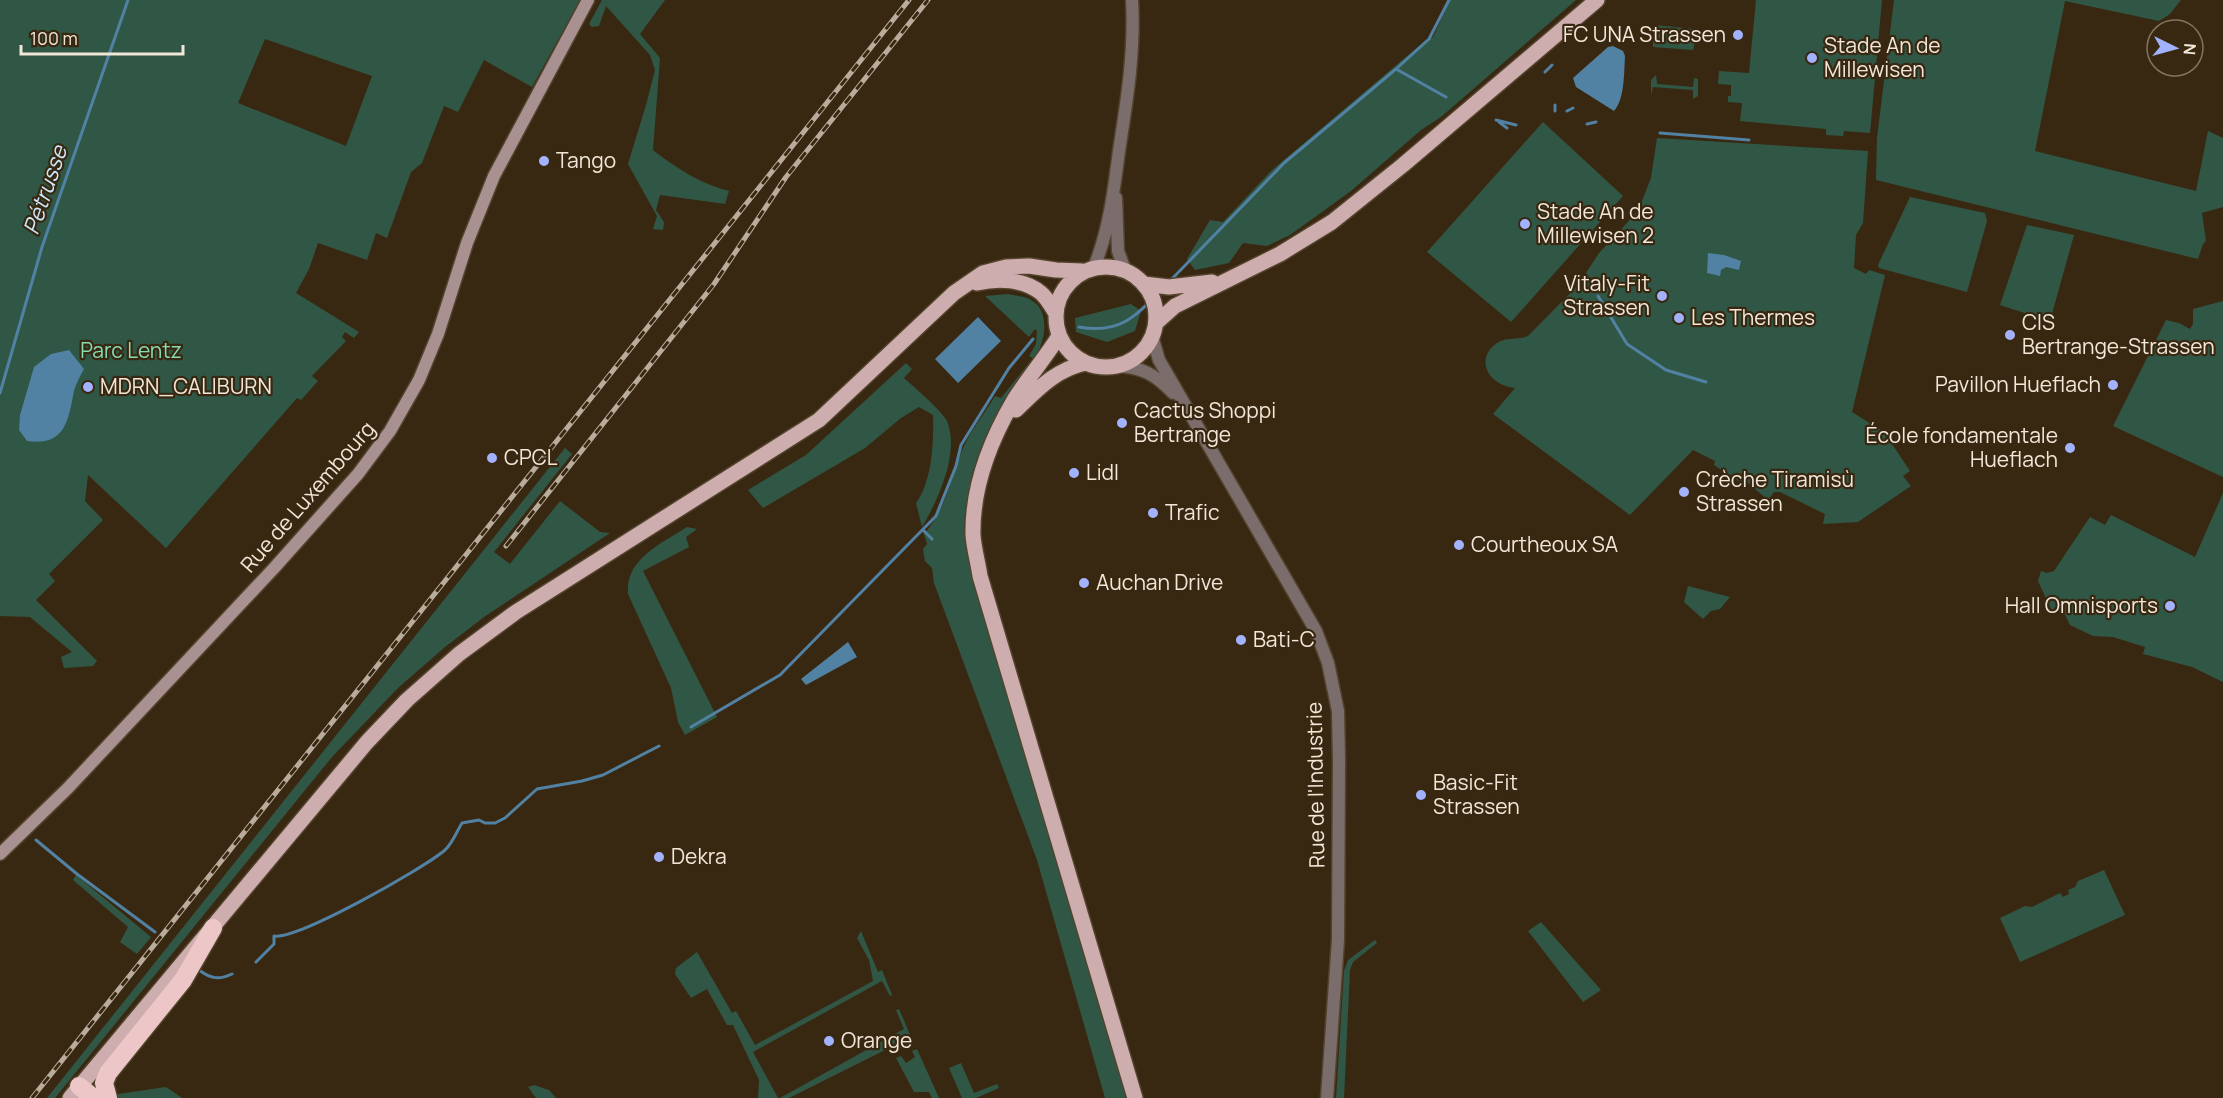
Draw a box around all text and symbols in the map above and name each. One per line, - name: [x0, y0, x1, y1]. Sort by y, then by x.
- scale bar: [21, 18, 183, 56]
- north arrow: [2145, 18, 2205, 78]
- place label: FC UNA Strassen: [1563, 20, 1726, 48]
- text: 100 m: [30, 26, 78, 50]
- marker: FC UNA Strassen: [1731, 28, 1745, 42]
- place label: Stade An de Millewisen: [1824, 31, 1941, 83]
- text: N: [2178, 43, 2201, 56]
- marker: Stade An de Millewisen: [1805, 51, 1819, 65]
- water label: Pétrusse: [16, 141, 75, 238]
- place label: Tango: [556, 146, 616, 174]
- marker: Tango: [537, 154, 551, 168]
- place label: Stade An de Millewisen 2: [1537, 197, 1654, 249]
- marker: Stade An de Millewisen 2: [1518, 217, 1532, 231]
- place label: Vitaly-Fit Strassen: [1563, 269, 1650, 321]
- marker: Vitaly-Fit Strassen: [1655, 289, 1669, 303]
- place label: Les Thermes: [1691, 303, 1815, 331]
- place label: CIS Bertrange-Strassen: [2022, 308, 2215, 360]
- marker: Les Thermes: [1672, 311, 1686, 325]
- marker: CIS Bertrange-Strassen: [2003, 328, 2017, 342]
- park label: Parc Lentz: [80, 336, 182, 364]
- place label: Pavillon Hueflach: [1935, 370, 2101, 398]
- place label: MDRN_CALIBURN: [100, 372, 272, 400]
- marker: Pavillon Hueflach: [2106, 378, 2120, 392]
- marker: MDRN_CALIBURN: [81, 380, 95, 394]
- place label: Cactus Shoppi Bertrange: [1134, 396, 1276, 448]
- street label: Rue de Luxembourg: [234, 415, 381, 578]
- marker: Cactus Shoppi Bertrange: [1115, 416, 1129, 430]
- place label: École fondamentale Hueflach: [1866, 421, 2058, 473]
- marker: École fondamentale Hueflach: [2063, 441, 2077, 455]
- place label: CPCL: [504, 443, 558, 471]
- marker: CPCL: [485, 451, 499, 465]
- place label: Lidl: [1086, 458, 1119, 486]
- place label: Crèche Tiramisù Strassen: [1696, 465, 1854, 517]
- marker: Lidl: [1067, 466, 1081, 480]
- marker: Crèche Tiramisù Strassen: [1677, 485, 1691, 499]
- place label: Trafic: [1165, 498, 1220, 526]
- marker: Trafic: [1146, 506, 1160, 520]
- place label: Courtheoux SA: [1471, 530, 1618, 558]
- marker: Courtheoux SA: [1452, 538, 1466, 552]
- place label: Auchan Drive: [1096, 568, 1223, 596]
- marker: Auchan Drive: [1077, 576, 1091, 590]
- place label: Hall Omnisports: [2005, 591, 2158, 619]
- marker: Hall Omnisports: [2163, 599, 2177, 613]
- place label: Bati-C: [1253, 625, 1315, 653]
- marker: Bati-C: [1234, 633, 1248, 647]
- street label: Rue de l'Industrie: [1300, 702, 1330, 868]
- place label: Basic-Fit Strassen: [1433, 768, 1520, 820]
- marker: Basic-Fit Strassen: [1414, 788, 1428, 802]
- place label: Dekra: [671, 842, 727, 870]
- marker: Dekra: [652, 850, 666, 864]
- place label: Orange: [841, 1026, 912, 1054]
- marker: Orange: [822, 1034, 836, 1048]

